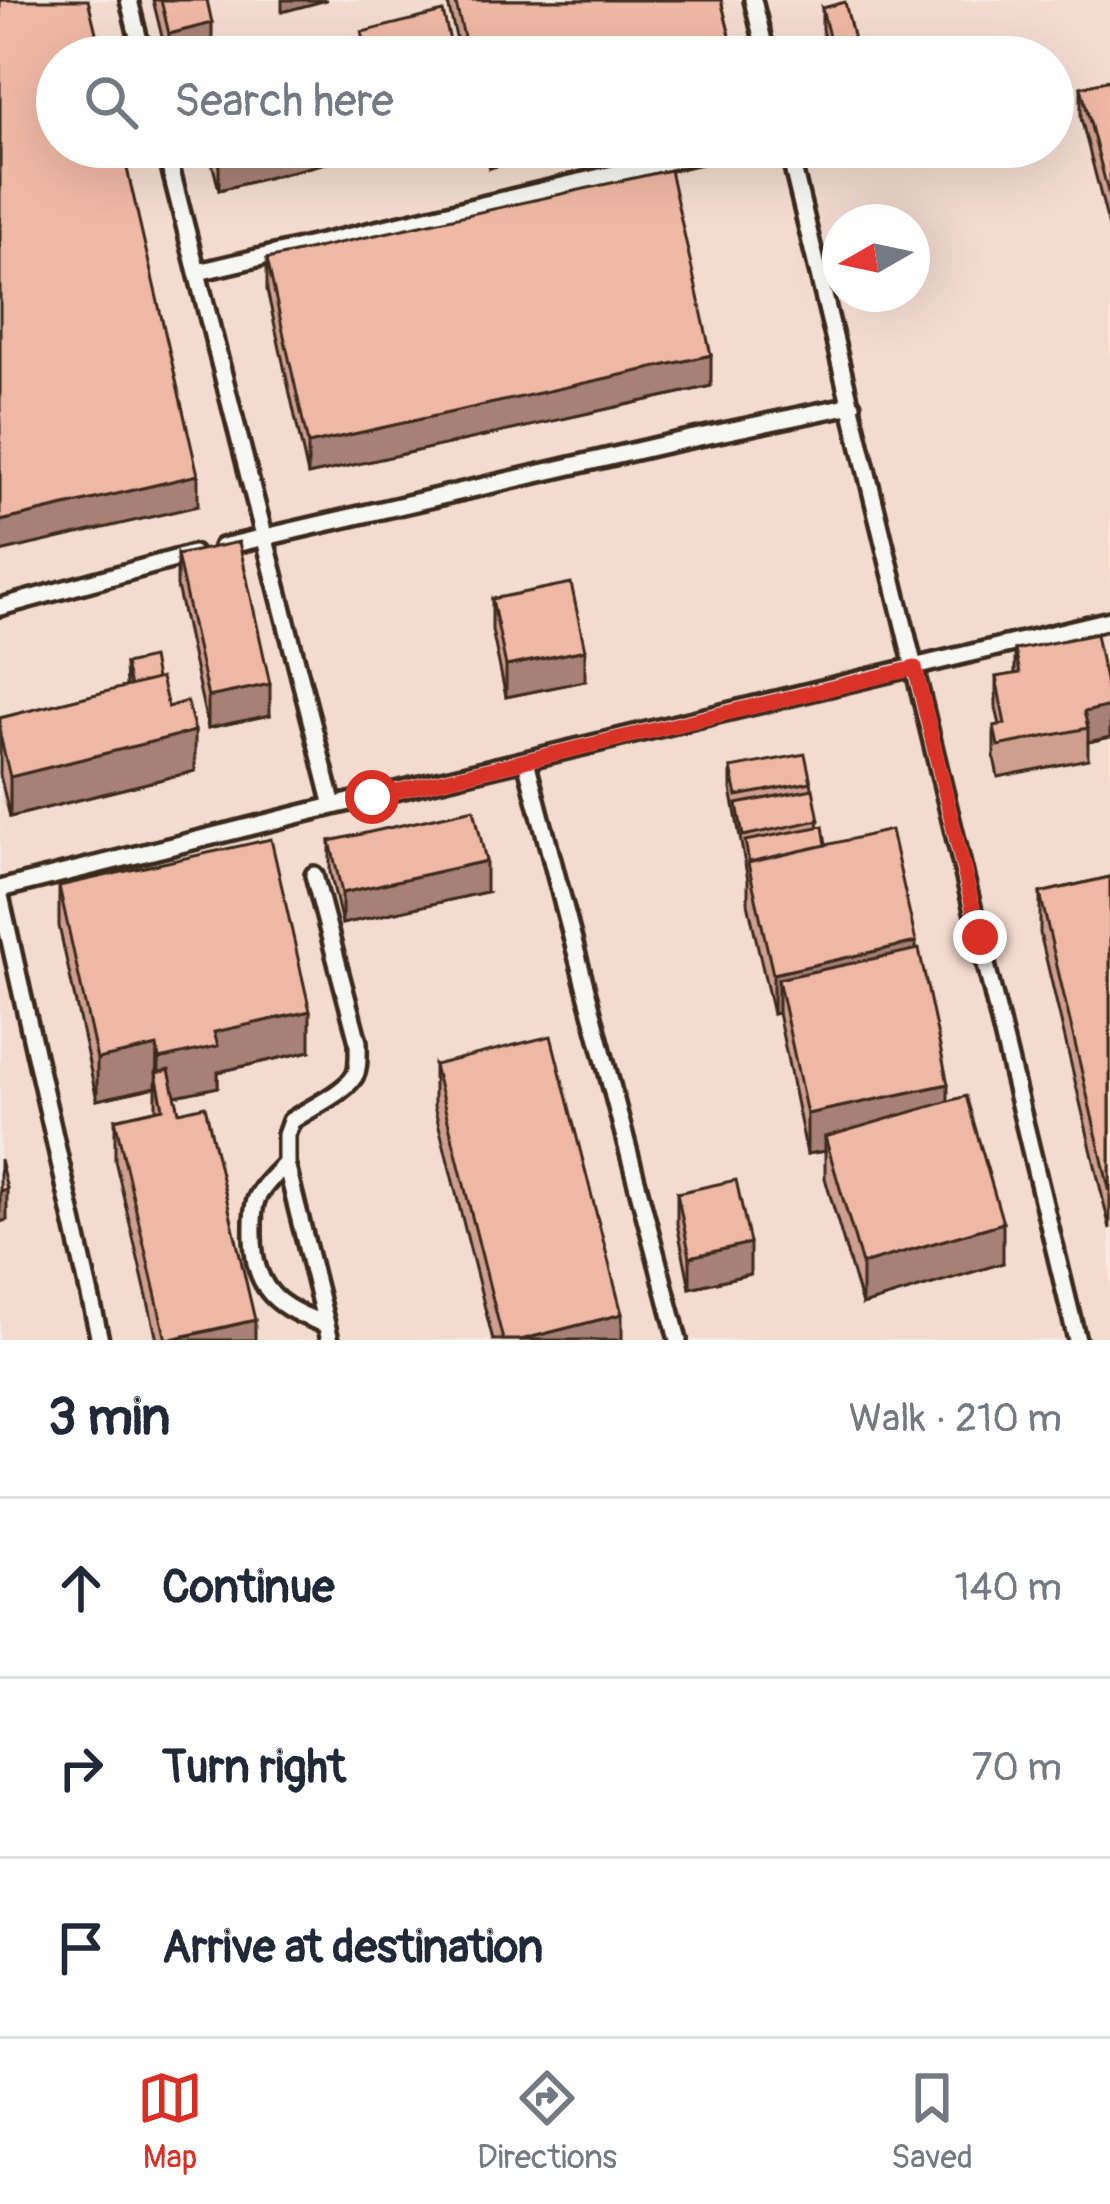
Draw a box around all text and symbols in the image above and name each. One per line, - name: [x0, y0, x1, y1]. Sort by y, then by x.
- search box: [36, 36, 1074, 168]
- icon: search: [78, 69, 144, 135]
- text: Search here: [174, 74, 394, 130]
- north arrow: [822, 204, 930, 312]
- route start: [345, 770, 399, 824]
- route end: [953, 910, 1007, 964]
- text: 3 min: [48, 1386, 170, 1450]
- text: Walk · 210 m: [849, 1394, 1062, 1443]
- icon: ahead: [48, 1555, 114, 1621]
- text: Continue: [162, 1560, 335, 1616]
- text: 140 m: [954, 1563, 1062, 1612]
- icon: right: [48, 1735, 114, 1801]
- text: Turn right: [162, 1740, 346, 1796]
- text: 70 m: [972, 1743, 1062, 1792]
- icon: arrive: [48, 1915, 114, 1981]
- text: Arrive at destination: [162, 1920, 543, 1976]
- tab: Map: [137, 2065, 203, 2178]
- tab: Directions: [477, 2065, 617, 2178]
- tab: Saved: [891, 2065, 973, 2178]

